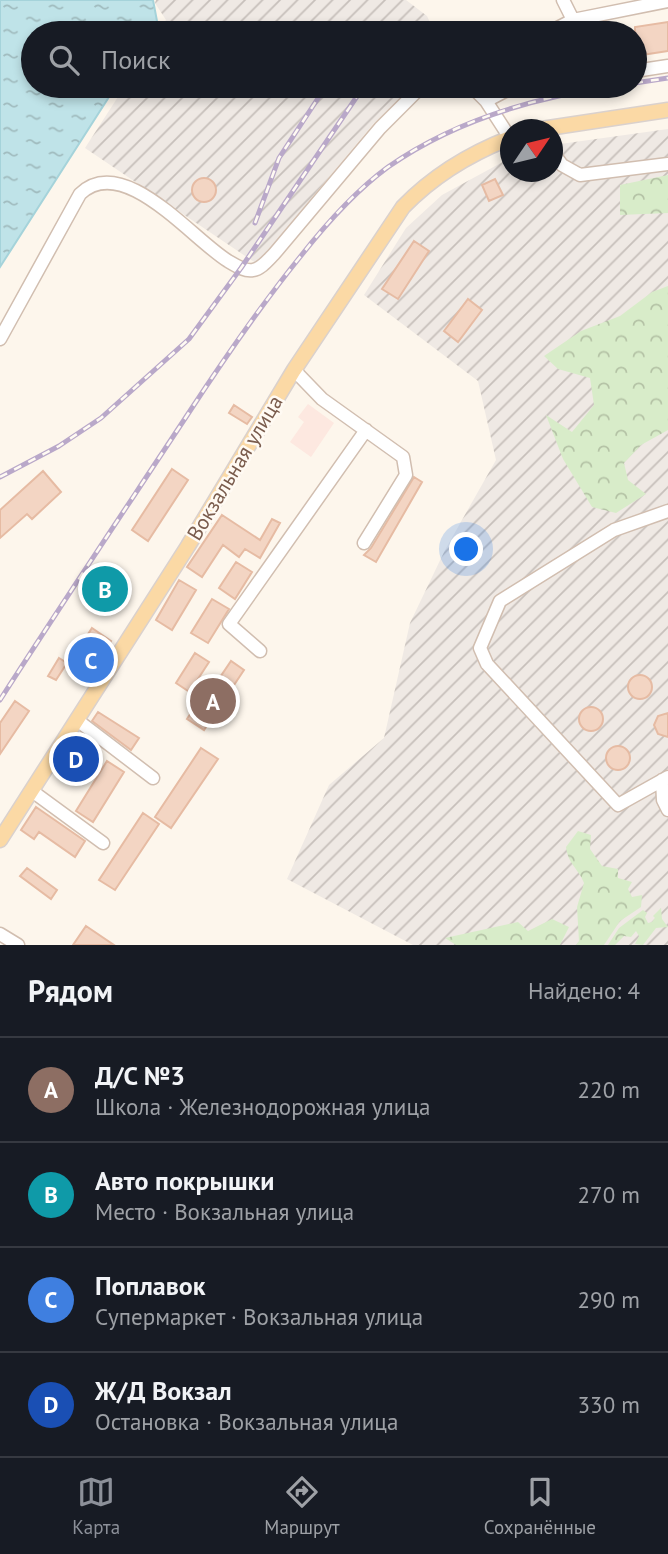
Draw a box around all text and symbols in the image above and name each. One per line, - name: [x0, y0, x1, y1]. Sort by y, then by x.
- search box: [21, 21, 647, 98]
- icon: search: [45, 41, 83, 79]
- text: Поиск: [101, 43, 170, 76]
- north arrow: [500, 119, 563, 182]
- street label: Вокзальная улица: [181, 390, 288, 545]
- your location: [449, 532, 483, 566]
- pin: B: [82, 563, 128, 615]
- pin: C: [68, 634, 114, 686]
- pin: A: [190, 675, 236, 727]
- pin: D: [53, 733, 99, 785]
- text: Рядом: [28, 971, 113, 1010]
- text: Найдено: 4: [528, 976, 640, 1005]
- text: Д/С №3: [95, 1059, 185, 1092]
- text: A: [44, 1075, 58, 1104]
- text: 220 m: [578, 1075, 640, 1104]
- text: Школа · Железнодорожная улица: [95, 1092, 430, 1121]
- text: Авто покрышки: [95, 1164, 274, 1197]
- text: B: [44, 1180, 58, 1209]
- text: 270 m: [578, 1180, 640, 1209]
- text: Место · Вокзальная улица: [95, 1197, 354, 1226]
- text: Поплавок: [95, 1269, 206, 1302]
- text: C: [45, 1285, 57, 1314]
- text: 290 m: [578, 1285, 640, 1314]
- text: Супермаркет · Вокзальная улица: [95, 1302, 423, 1331]
- text: Ж/Д Вокзал: [95, 1374, 232, 1407]
- text: D: [44, 1390, 58, 1419]
- text: 330 m: [578, 1390, 640, 1419]
- text: Остановка · Вокзальная улица: [95, 1407, 398, 1436]
- tab: Карта: [72, 1473, 120, 1539]
- tab: Маршрут: [264, 1473, 340, 1539]
- tab: Сохранённые: [484, 1473, 596, 1539]

